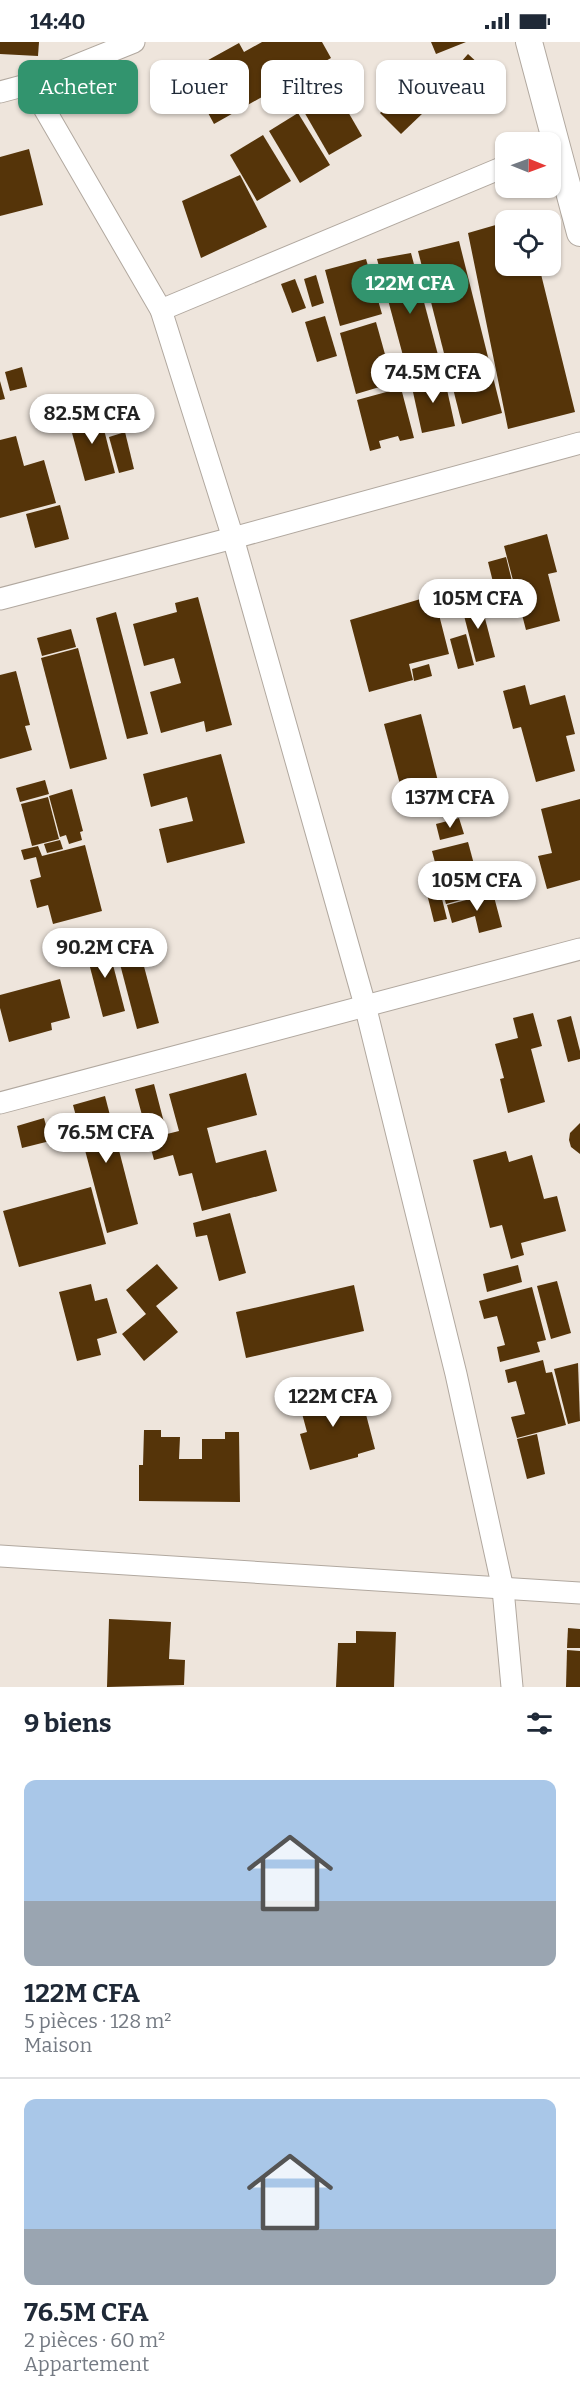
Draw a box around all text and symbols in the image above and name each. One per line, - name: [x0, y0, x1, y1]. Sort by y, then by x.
- text: 14:40: [30, 8, 85, 35]
- chip: Acheter: [18, 60, 138, 114]
- chip: Louer: [150, 60, 249, 114]
- chip: Filtres: [261, 60, 364, 114]
- chip: Nouveau: [376, 60, 506, 114]
- north arrow: [495, 132, 561, 198]
- map controls: [495, 132, 561, 276]
- button: locate: [495, 210, 561, 276]
- pin: 122M CFA: [348, 264, 472, 315]
- text: 122M CFA: [365, 271, 455, 295]
- pin: 74.5M CFA: [364, 353, 502, 404]
- text: 74.5M CFA: [385, 360, 481, 384]
- pin: 82.5M CFA: [23, 394, 161, 445]
- text: 82.5M CFA: [44, 401, 140, 425]
- pin: 105M CFA: [416, 579, 540, 630]
- text: 105M CFA: [433, 586, 523, 610]
- pin: 137M CFA: [388, 778, 512, 829]
- text: 137M CFA: [406, 785, 494, 809]
- pin: 105M CFA: [415, 861, 539, 912]
- text: 105M CFA: [432, 868, 522, 892]
- pin: 90.2M CFA: [36, 928, 174, 979]
- text: 90.2M CFA: [56, 935, 154, 959]
- pin: 76.5M CFA: [37, 1113, 175, 1164]
- text: 76.5M CFA: [58, 1120, 154, 1144]
- pin: 122M CFA: [271, 1377, 395, 1428]
- text: 122M CFA: [288, 1384, 378, 1408]
- icon: filters: [523, 1707, 556, 1740]
- text: 9 biens: [24, 1708, 111, 1739]
- icon: home: [236, 1819, 344, 1927]
- text: 122M CFA: [24, 1978, 140, 2009]
- text: 5 pièces · 128 m²: [24, 2009, 171, 2033]
- text: Maison: [24, 2033, 92, 2057]
- icon: home: [236, 2138, 344, 2246]
- text: 76.5M CFA: [24, 2297, 149, 2328]
- text: 2 pièces · 60 m²: [24, 2328, 165, 2352]
- text: Appartement: [24, 2352, 149, 2376]

